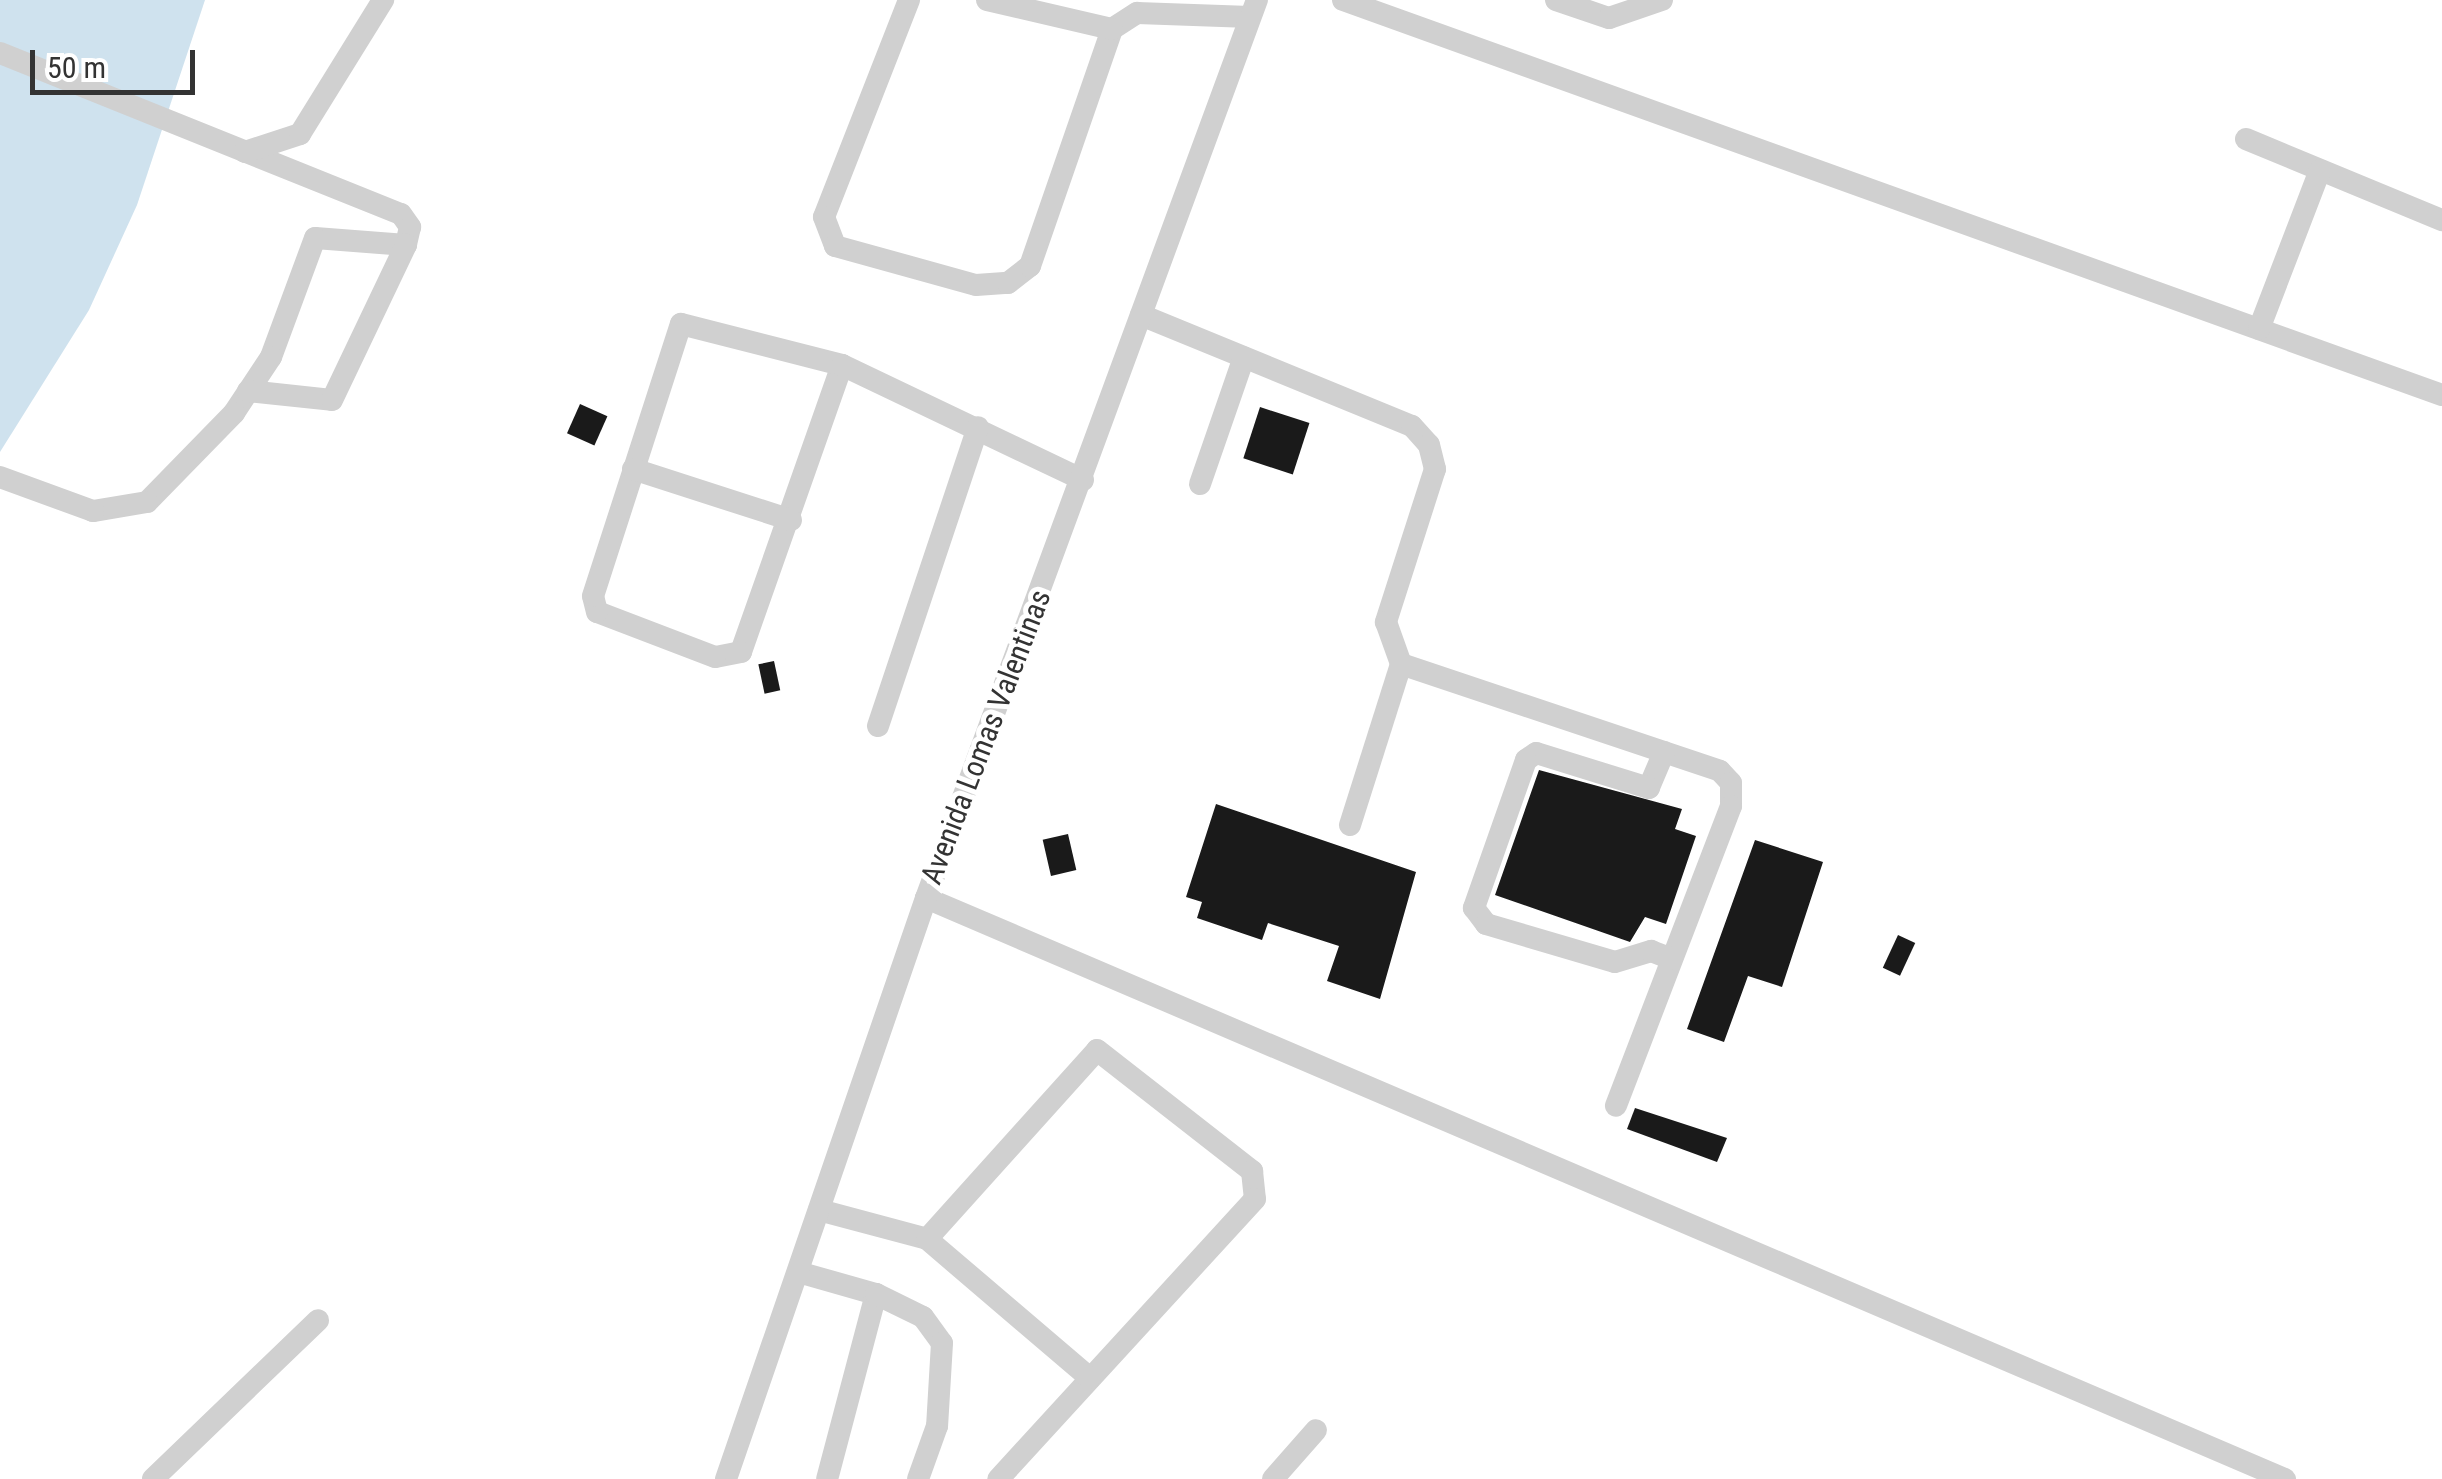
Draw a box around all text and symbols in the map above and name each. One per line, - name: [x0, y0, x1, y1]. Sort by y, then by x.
- scale bar: [35, 30, 200, 92]
- text: 50 m: [47, 50, 106, 85]
- street label: Avenida Lomas Valentinas: [913, 585, 1059, 889]

